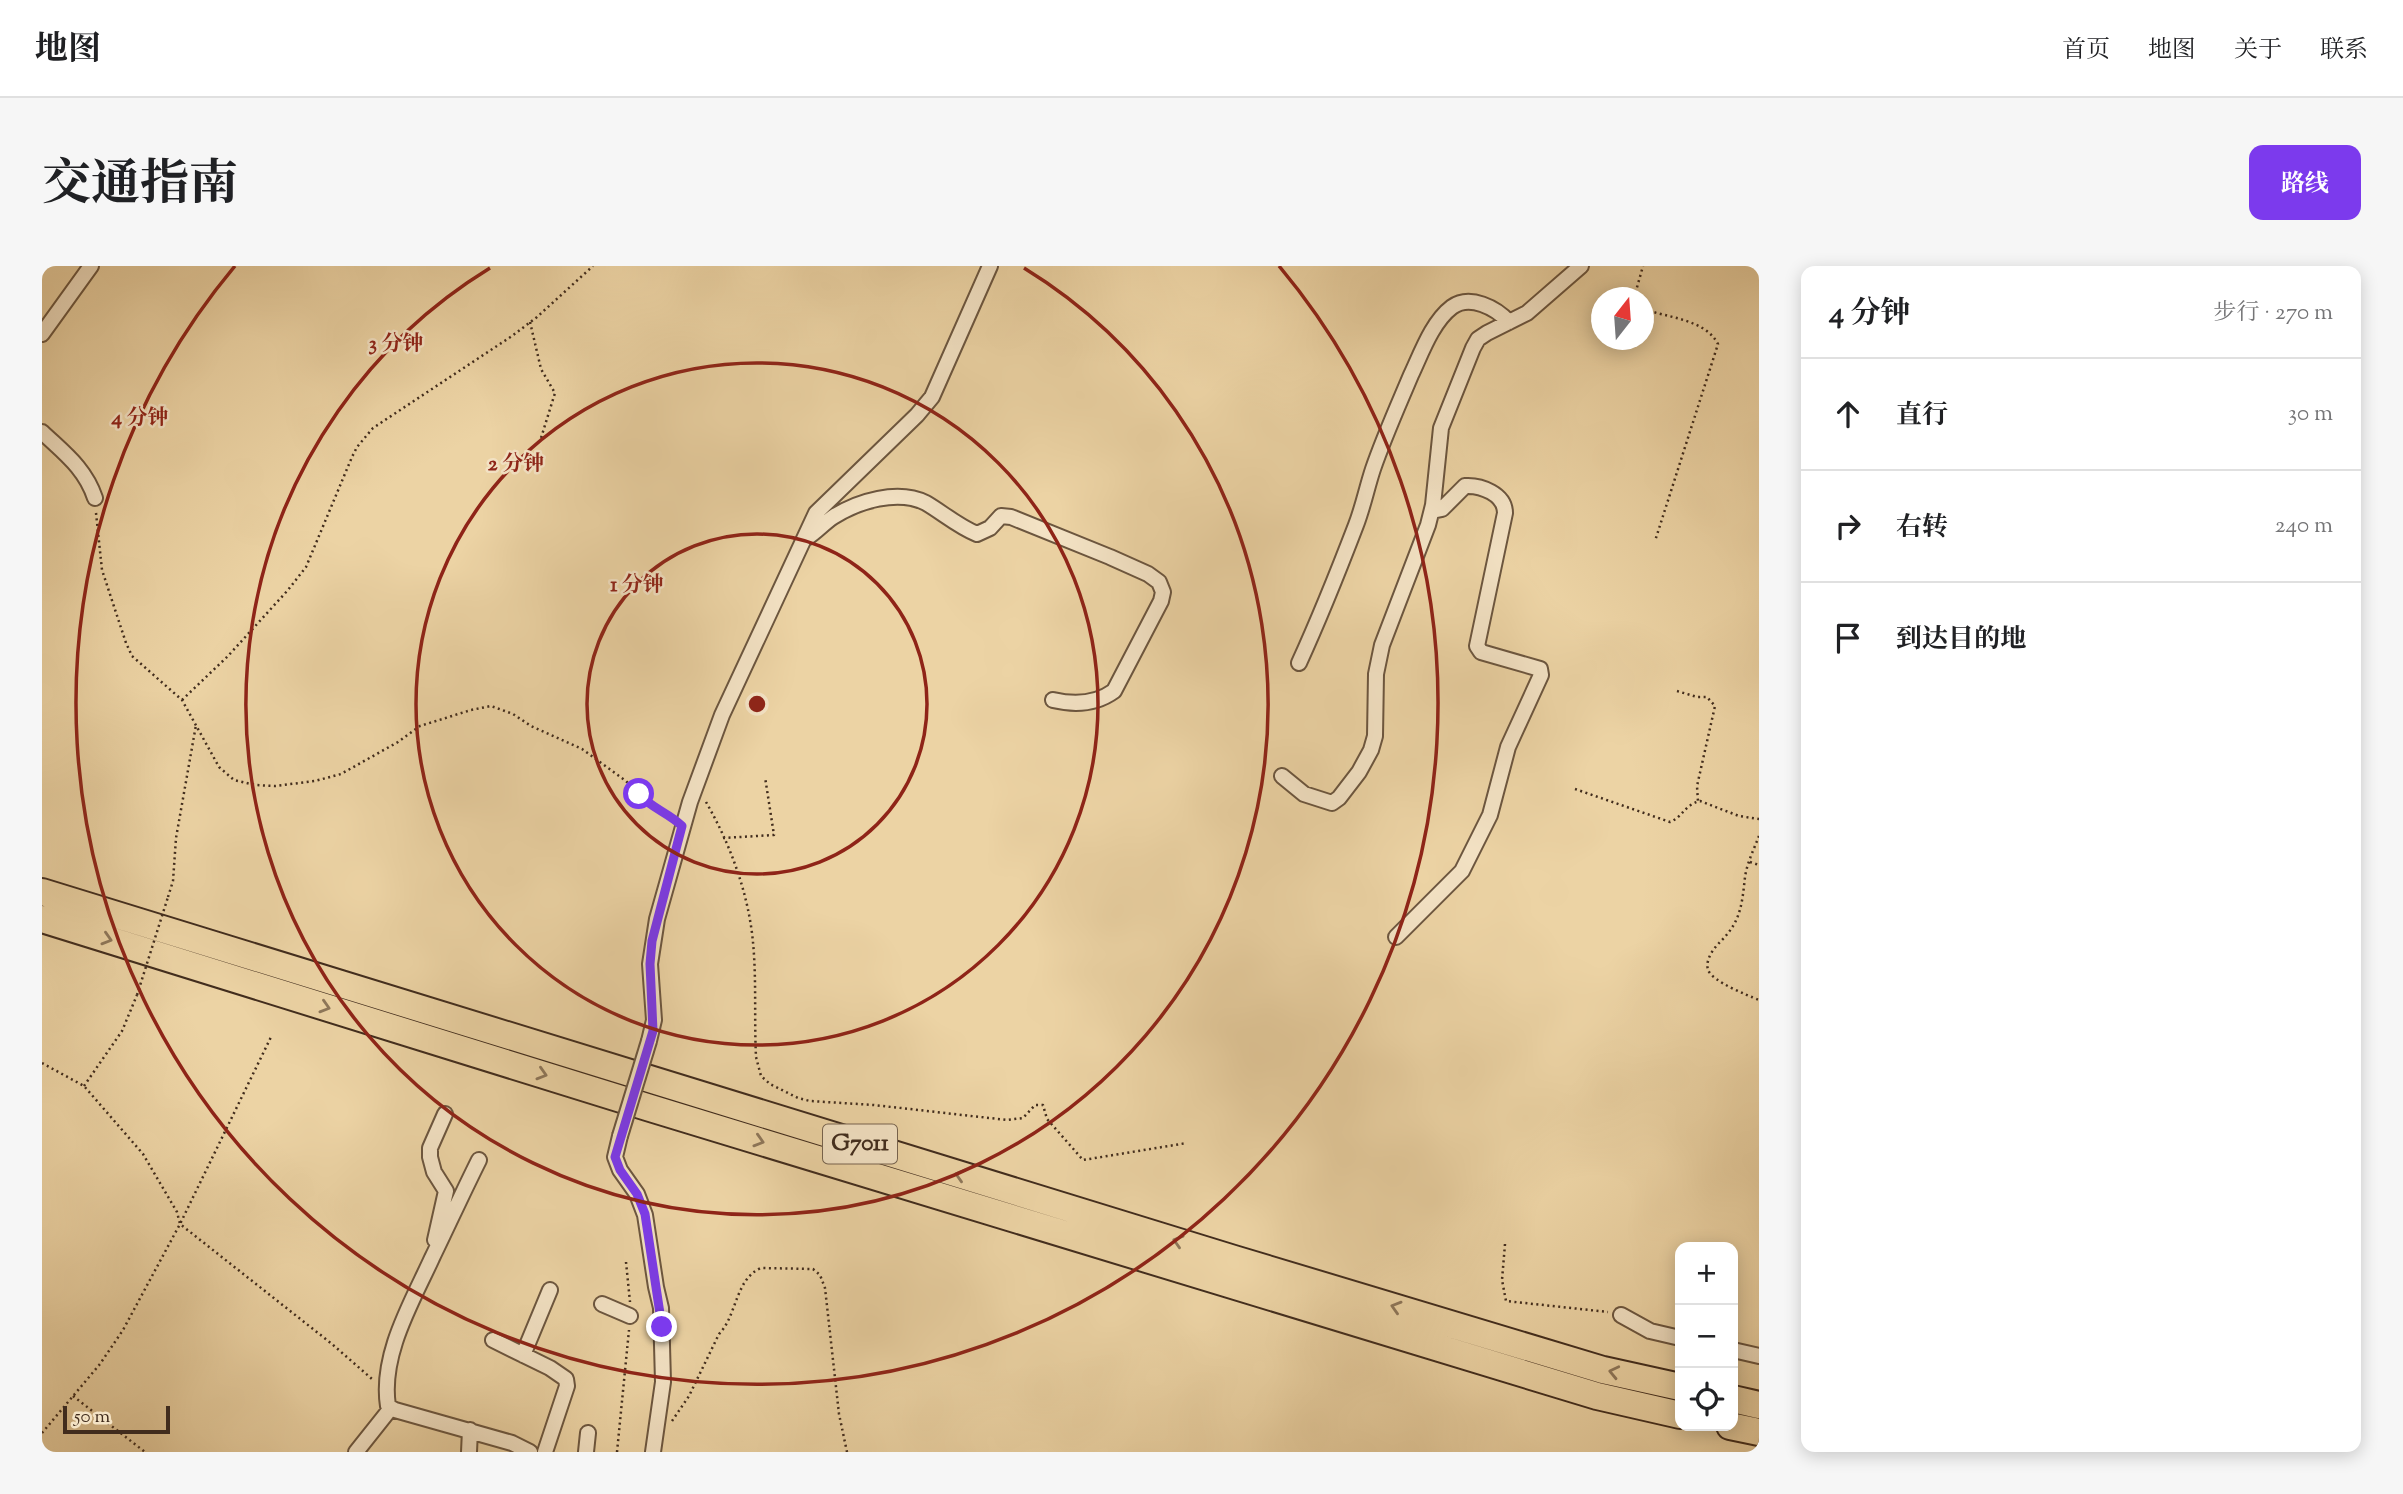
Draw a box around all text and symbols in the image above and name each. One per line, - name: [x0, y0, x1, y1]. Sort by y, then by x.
- text: 地图: [35, 27, 101, 75]
- text: 首页: [2062, 34, 2110, 68]
- text: 地图: [2148, 34, 2196, 68]
- text: 关于: [2234, 34, 2282, 68]
- text: 联系: [2320, 34, 2368, 68]
- button: 路线: [2249, 145, 2361, 220]
- text: 交通指南: [42, 152, 238, 222]
- north arrow: [1591, 287, 1654, 350]
- text: 4 分钟: [1829, 293, 1911, 336]
- text: 步行 · 270 m: [2213, 297, 2333, 330]
- text: 3 分钟: [369, 330, 423, 360]
- icon: ahead: [1829, 395, 1867, 433]
- text: 直行: [1896, 398, 1948, 435]
- text: 30 m: [2288, 398, 2333, 431]
- text: 4 分钟: [110, 404, 169, 434]
- text: 2 分钟: [488, 450, 544, 480]
- icon: right: [1829, 507, 1867, 545]
- text: 右转: [1896, 510, 1948, 547]
- text: 240 m: [2275, 510, 2333, 543]
- text: 1 分钟: [610, 571, 664, 601]
- icon: arrive: [1829, 619, 1867, 657]
- text: 到达目的地: [1896, 622, 2026, 659]
- centre of rings: [745, 692, 769, 716]
- route start: [623, 778, 654, 809]
- one-way arrow: [101, 931, 113, 946]
- one-way arrow: [318, 999, 330, 1013]
- one-way arrow: [535, 1066, 547, 1081]
- road number: G7011: [823, 1124, 897, 1164]
- one-way arrow: [753, 1133, 765, 1148]
- one-way arrow: [955, 1169, 967, 1183]
- one-way arrow: [1172, 1235, 1184, 1250]
- map controls: [1675, 1242, 1738, 1431]
- button: +: [1675, 1242, 1738, 1305]
- one-way arrow: [1390, 1301, 1402, 1316]
- button: −: [1675, 1305, 1738, 1368]
- route end: [646, 1311, 677, 1342]
- one-way arrow: [1608, 1366, 1620, 1381]
- button: locate: [1675, 1368, 1738, 1431]
- scale bar: [63, 1403, 170, 1435]
- text: 50 m: [74, 1404, 110, 1431]

